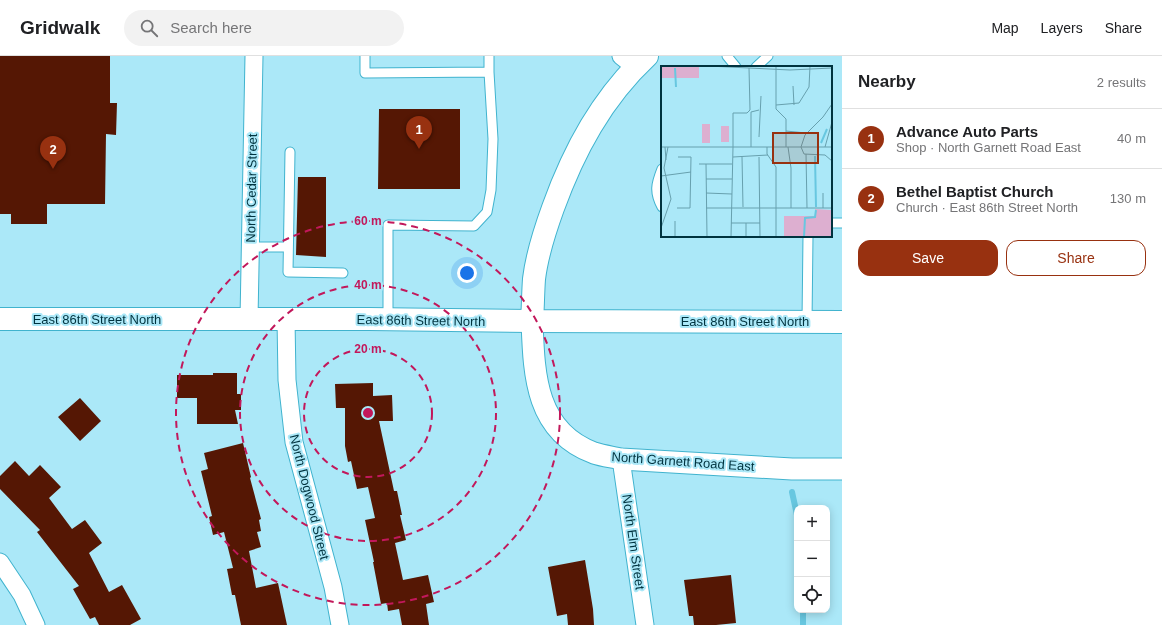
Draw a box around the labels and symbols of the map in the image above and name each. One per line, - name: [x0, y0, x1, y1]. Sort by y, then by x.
- inset map: [661, 66, 832, 237]
- pin: 1: [406, 116, 432, 149]
- street label: North Cedar Street: [243, 133, 260, 243]
- pin: 2: [40, 136, 66, 169]
- text: 60 m: [354, 214, 382, 228]
- your location: [457, 263, 477, 283]
- text: 40 m: [354, 278, 382, 292]
- street label: East 86th Street North: [33, 312, 161, 327]
- street label: East 86th Street North: [357, 312, 485, 329]
- street label: East 86th Street North: [681, 314, 809, 329]
- text: 20 m: [354, 342, 382, 356]
- centre of rings: [361, 406, 375, 420]
- street label: North Dogwood Street: [287, 433, 332, 562]
- street label: North Garnett Road East: [611, 449, 755, 474]
- street label: North Elm Street: [619, 493, 648, 591]

